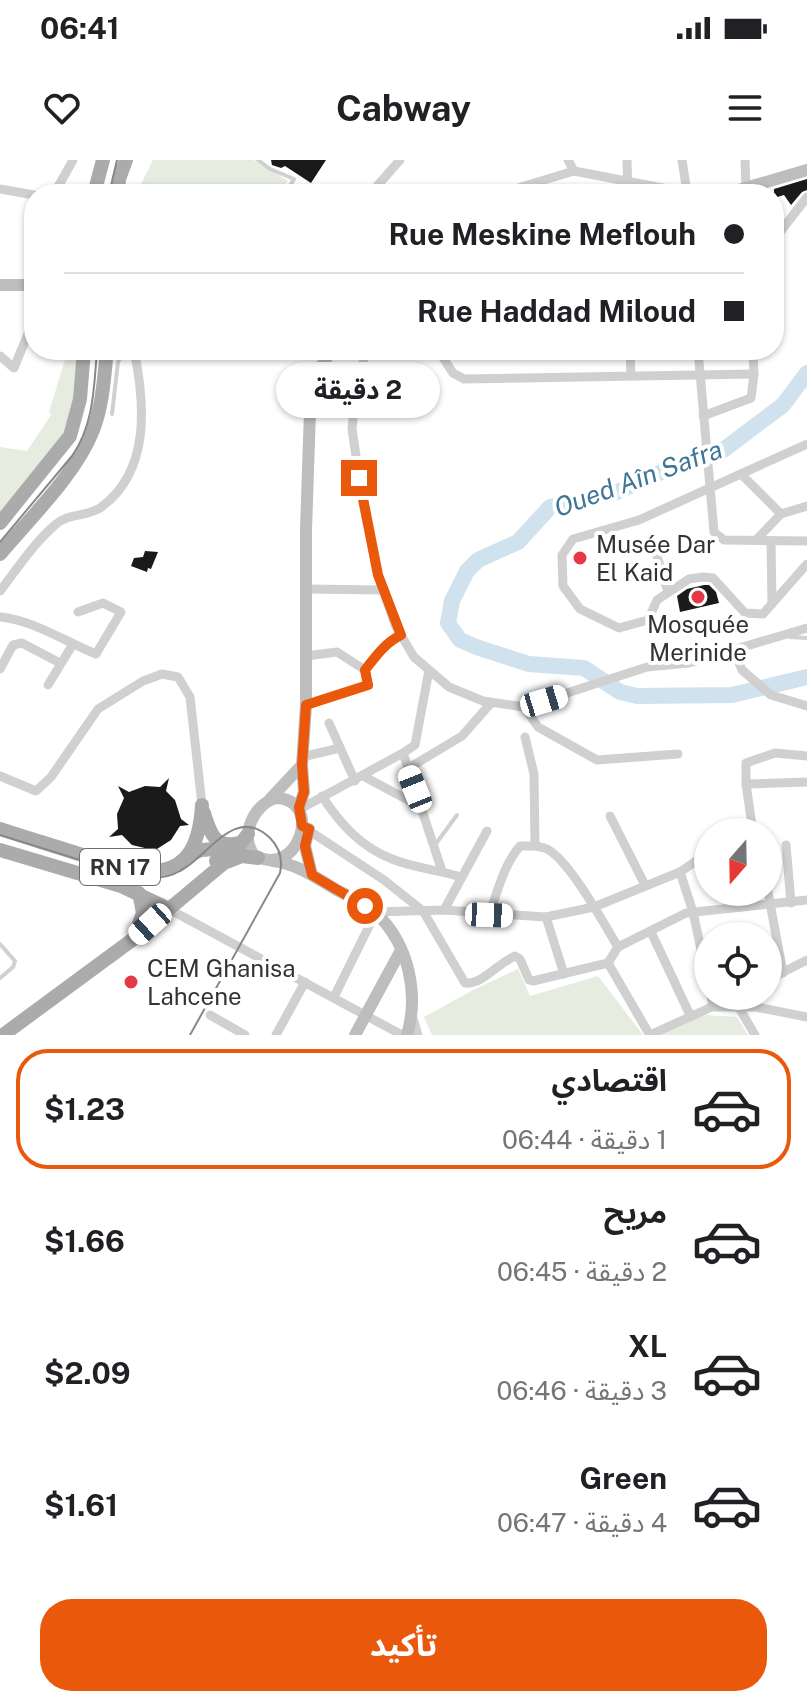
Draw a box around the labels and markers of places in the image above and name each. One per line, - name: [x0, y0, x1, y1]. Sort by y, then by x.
- place label: Musée Dar El Kaid: [596, 530, 716, 586]
- marker: Musée Dar El Kaid: [571, 549, 589, 567]
- marker: Mosquée Merinide: [689, 588, 707, 606]
- place label: Mosquée Merinide: [647, 610, 749, 666]
- place label: CEM Ghanisa Lahcene: [147, 954, 296, 1010]
- marker: CEM Ghanisa Lahcene: [122, 973, 140, 991]

